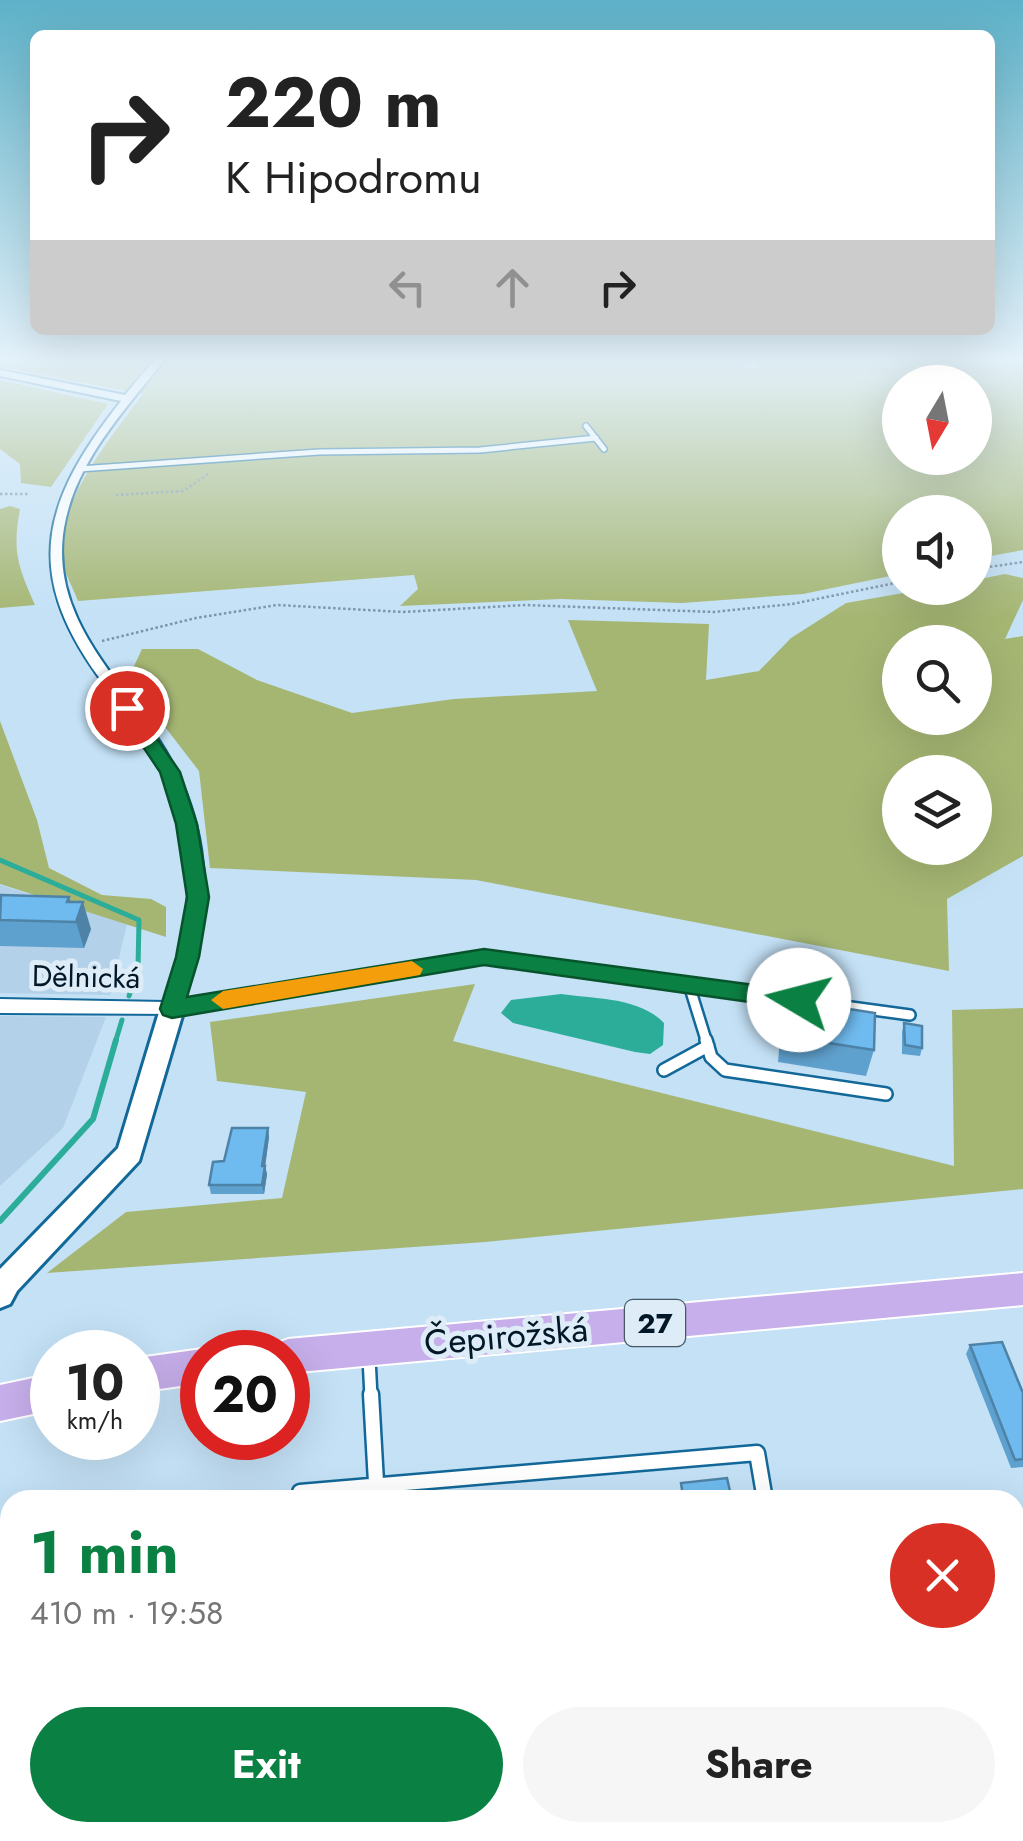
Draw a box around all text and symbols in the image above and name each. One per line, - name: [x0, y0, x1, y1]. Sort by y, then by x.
- text: 220 m: [225, 52, 442, 153]
- icon: right: [60, 70, 190, 200]
- text: K Hipodromu: [225, 145, 482, 210]
- icon: left: [380, 260, 435, 315]
- icon: ahead: [485, 260, 540, 315]
- icon: right: [590, 260, 645, 315]
- north arrow: [882, 365, 992, 475]
- map controls: [882, 365, 992, 865]
- button: sound: [882, 495, 992, 605]
- button: search: [882, 625, 992, 735]
- pin: [85, 666, 170, 751]
- icon: arrive: [100, 681, 155, 736]
- button: layers: [882, 755, 992, 865]
- position arrow: [747, 948, 851, 1052]
- street label: Dělnická: [31, 954, 141, 999]
- road number: 27: [625, 1300, 685, 1346]
- street label: Čepirožská: [422, 1304, 590, 1368]
- speed limit sign: 20: [180, 1330, 310, 1460]
- text: 10: [66, 1346, 124, 1419]
- text: km/h: [67, 1402, 123, 1438]
- text: 1 min: [30, 1509, 179, 1596]
- button: close: [890, 1523, 995, 1628]
- text: 410 m · 19:58: [30, 1590, 224, 1636]
- button: Exit: [30, 1707, 503, 1822]
- button: Share: [523, 1707, 995, 1822]

